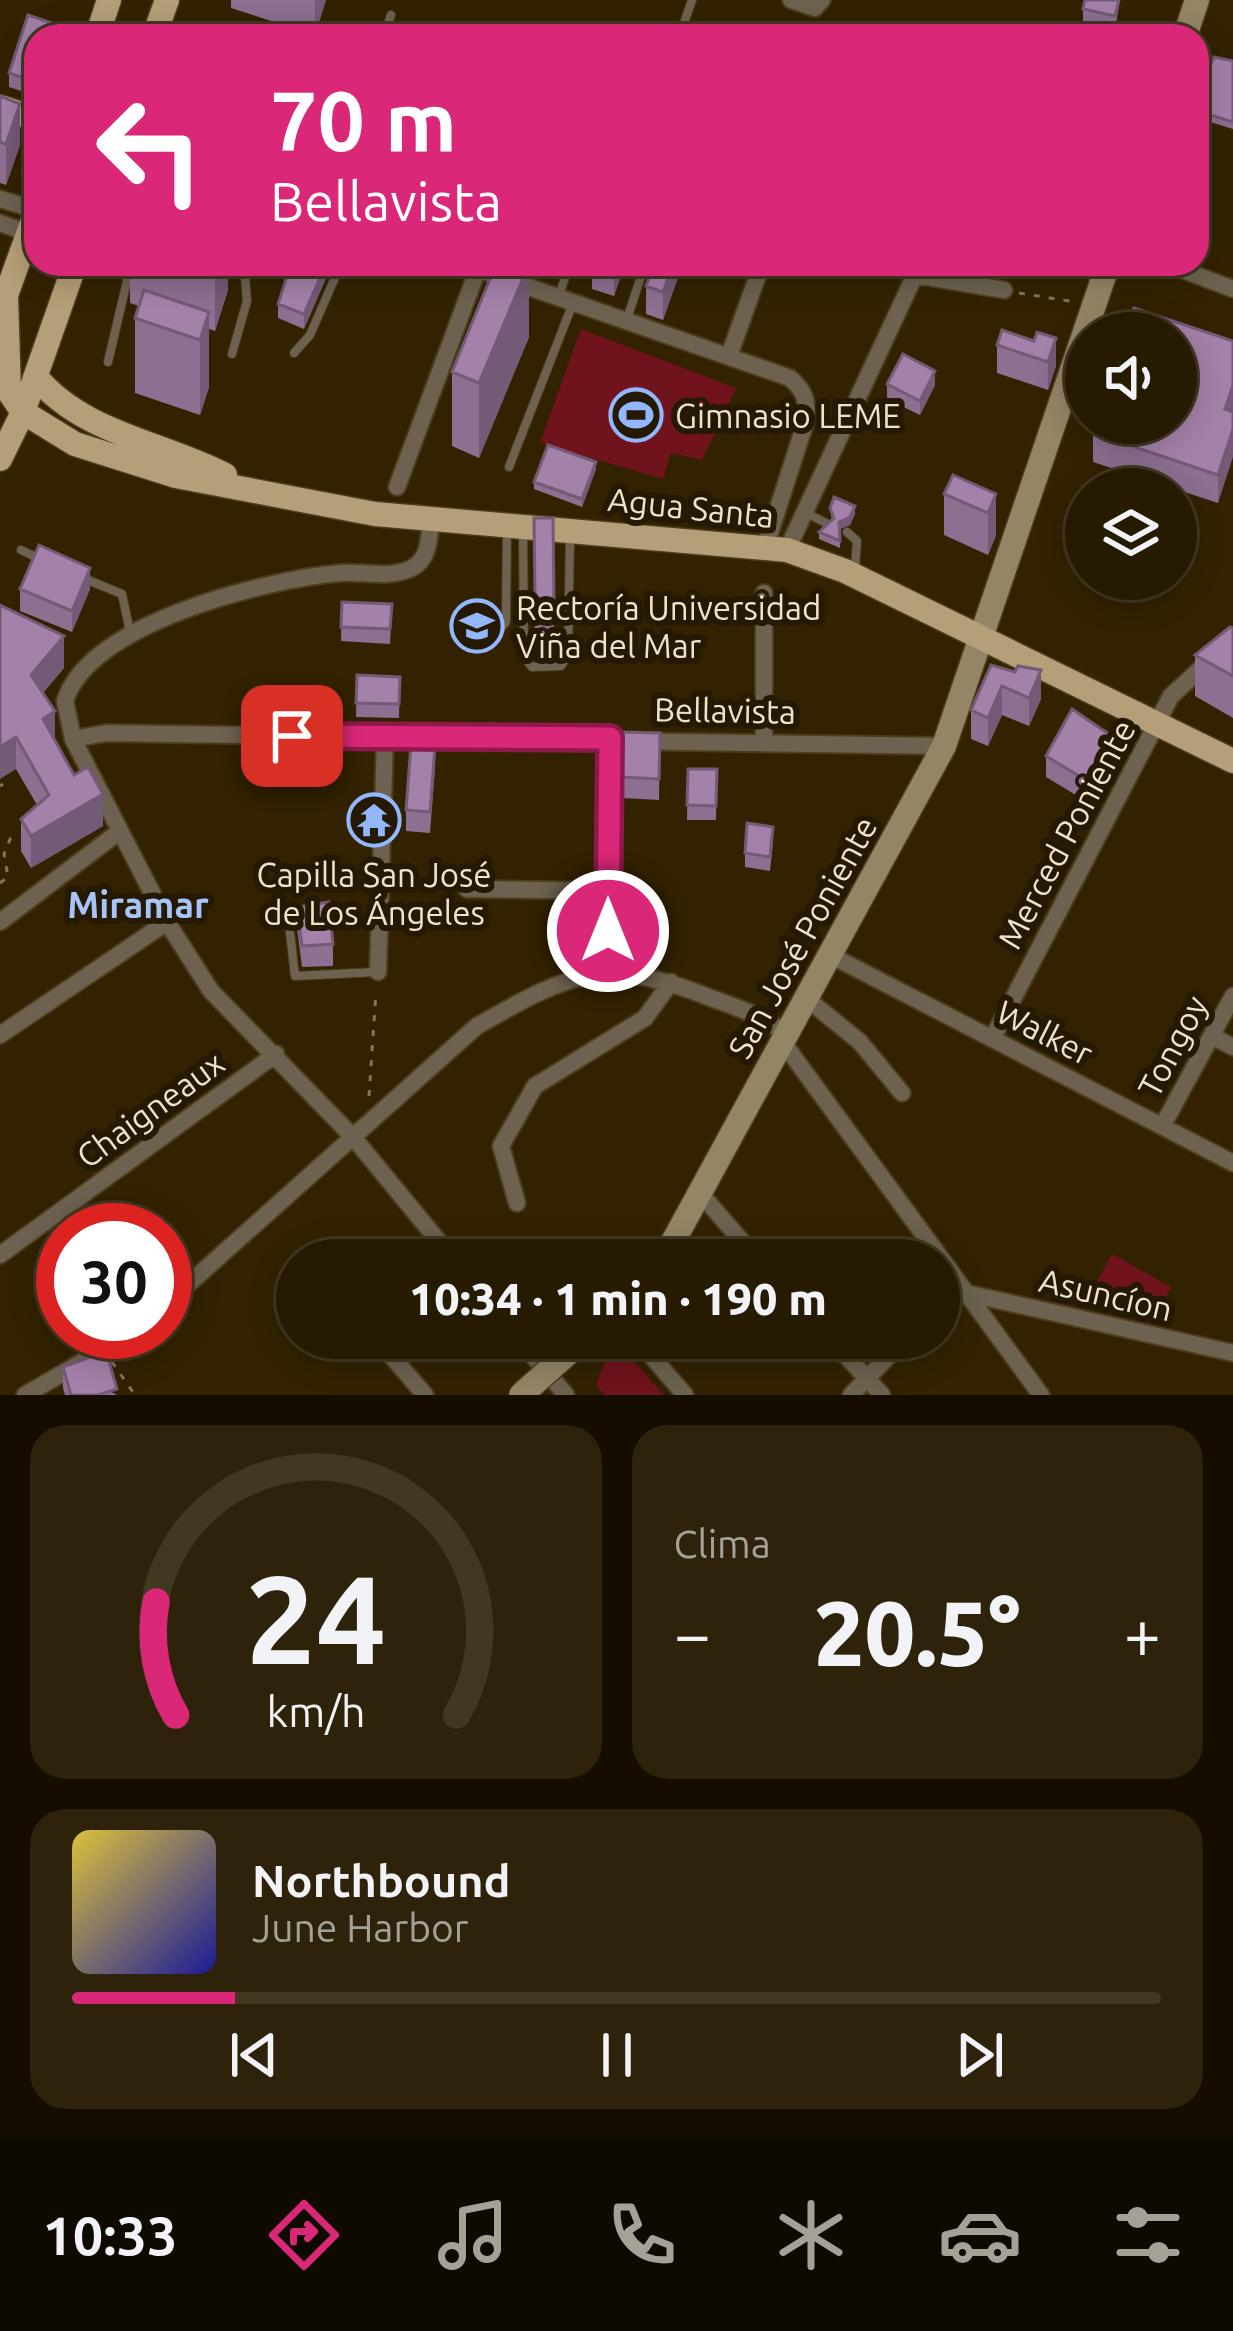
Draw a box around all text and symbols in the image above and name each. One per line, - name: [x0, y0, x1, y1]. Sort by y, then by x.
- icon: left: [72, 72, 228, 228]
- text: 70 m: [270, 73, 457, 167]
- text: Bellavista: [270, 171, 502, 231]
- map controls: [1065, 312, 1197, 600]
- button: sound: [1065, 312, 1197, 444]
- sports icon: Gimnasio LEME: [608, 387, 664, 443]
- place label: Gimnasio LEME: [675, 397, 901, 434]
- button: layers: [1065, 468, 1197, 600]
- street label: Agua Santa: [606, 480, 776, 534]
- place label: Rectoría Universidad Viña del Mar: [516, 589, 821, 664]
- school or university icon: Rectoría Universidad Viña del Mar: [449, 598, 505, 654]
- pin: [241, 685, 343, 787]
- street label: Bellavista: [654, 690, 796, 730]
- icon: arrive: [259, 703, 325, 769]
- street label: Merced Poniente: [990, 713, 1142, 955]
- temple icon: Capilla San José de Los Ángeles: [346, 792, 402, 848]
- street label: San José Poniente: [720, 810, 884, 1064]
- place label: Capilla San José de Los Ángeles: [256, 856, 492, 931]
- position arrow: [545, 868, 671, 994]
- district label: Miramar: [67, 884, 209, 925]
- street label: Tongoy: [1130, 989, 1214, 1103]
- street label: Walker: [991, 992, 1099, 1072]
- street label: Chaigneaux: [69, 1043, 231, 1175]
- speed limit sign: 30: [36, 1203, 192, 1359]
- street label: Asuncíon: [1036, 1261, 1176, 1327]
- text: 10:34 · 1 min · 190 m: [409, 1273, 827, 1324]
- text: Clima: [674, 1522, 771, 1565]
- text: 24: [245, 1548, 386, 1688]
- text: 20.5°: [814, 1582, 1021, 1683]
- text: −: [674, 1596, 711, 1670]
- text: +: [1124, 1596, 1161, 1670]
- text: km/h: [266, 1687, 365, 1735]
- text: Northbound: [252, 1855, 511, 1906]
- text: June Harbor: [252, 1906, 469, 1949]
- icon: previous: [221, 2022, 287, 2088]
- icon: pause: [584, 2022, 650, 2088]
- icon: next: [947, 2022, 1013, 2088]
- icon: directions: [262, 2193, 346, 2277]
- icon: music: [431, 2193, 515, 2277]
- icon: phone: [600, 2193, 684, 2277]
- icon: climate: [769, 2193, 853, 2277]
- icon: car: [938, 2193, 1022, 2277]
- icon: filters: [1106, 2193, 1190, 2277]
- text: 10:33: [42, 2205, 178, 2265]

